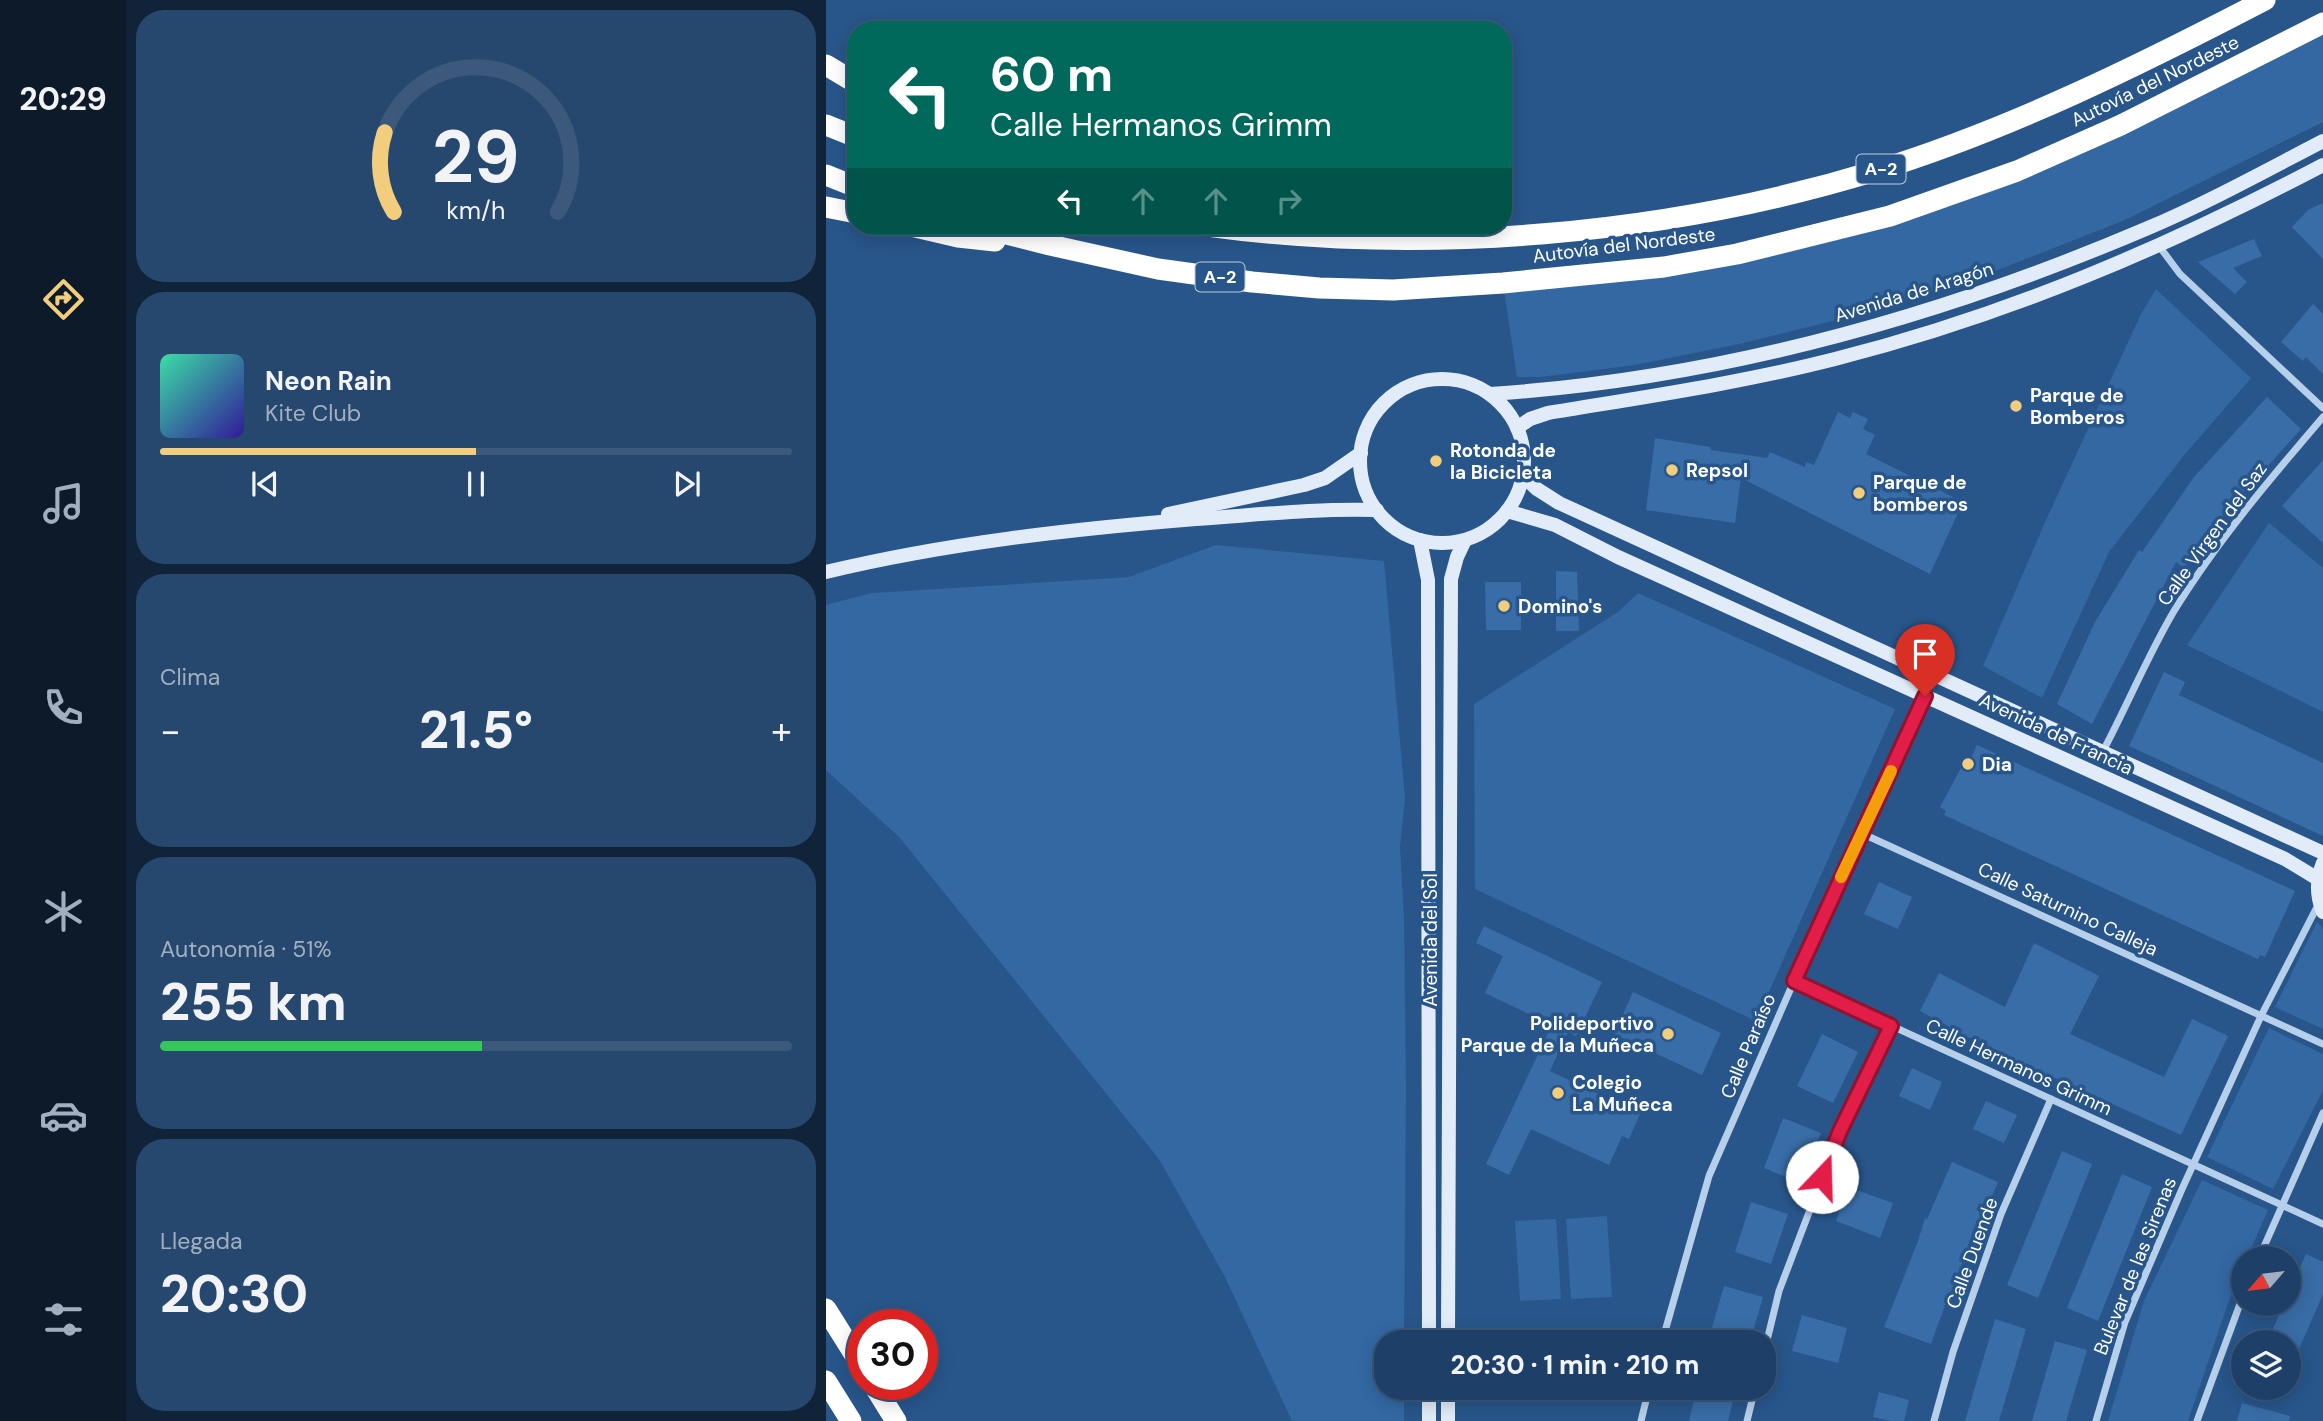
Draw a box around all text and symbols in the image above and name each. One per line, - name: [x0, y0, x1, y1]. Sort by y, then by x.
- street label: Autovía del Nordeste: [2067, 29, 2243, 133]
- text: 60 m: [990, 42, 1113, 106]
- icon: left: [875, 49, 966, 140]
- text: 20:29: [19, 78, 107, 120]
- text: Calle Hermanos Grimm: [990, 104, 1332, 146]
- text: 29: [432, 110, 520, 205]
- road number: A-2: [1856, 154, 1906, 184]
- icon: left: [1051, 182, 1089, 220]
- icon: ahead: [1124, 182, 1162, 220]
- icon: ahead: [1197, 182, 1235, 220]
- icon: right: [1270, 182, 1308, 220]
- text: km/h: [446, 194, 506, 227]
- street label: Autovía del Nordeste: [1531, 221, 1717, 269]
- street label: Avenida de Aragón: [1832, 256, 1996, 328]
- road number: A-2: [1196, 262, 1244, 292]
- icon: directions: [39, 275, 88, 324]
- text: Neon Rain: [265, 364, 392, 398]
- place label: Parque de Bomberos: [2030, 383, 2125, 430]
- text: Kite Club: [265, 398, 361, 428]
- marker: Parque de Bomberos: [2008, 398, 2024, 414]
- place label: Rotonda de la Bicicleta: [1450, 438, 1556, 485]
- marker: Rotonda de la Bicicleta: [1428, 453, 1444, 469]
- street label: Calle Virgen del Saz: [2152, 457, 2272, 611]
- place label: Repsol: [1686, 458, 1748, 483]
- marker: Repsol: [1664, 462, 1680, 478]
- icon: previous: [246, 465, 284, 503]
- icon: pause: [457, 465, 495, 503]
- icon: next: [668, 465, 706, 503]
- place label: Parque de bomberos: [1873, 470, 1968, 517]
- icon: music: [39, 479, 88, 528]
- marker: Parque de bomberos: [1851, 485, 1867, 501]
- place label: Domino's: [1518, 594, 1602, 619]
- marker: Domino's: [1496, 598, 1512, 614]
- pin: [1895, 624, 1955, 696]
- icon: arrive: [1906, 635, 1944, 673]
- text: Clima: [160, 662, 220, 692]
- icon: phone: [39, 683, 88, 732]
- street label: Avenida de Francia: [1975, 687, 2137, 781]
- text: 21.5°: [419, 696, 533, 764]
- text: −: [160, 706, 181, 756]
- text: +: [771, 706, 792, 756]
- place label: Dia: [1982, 752, 2012, 777]
- marker: Dia: [1960, 756, 1976, 772]
- street label: Calle Saturnino Calleja: [1974, 856, 2162, 962]
- street label: Avenida del Sol: [1418, 873, 1443, 1007]
- icon: climate: [39, 887, 88, 936]
- text: Autonomía · 51%: [160, 934, 332, 964]
- text: 255 km: [160, 968, 347, 1036]
- street label: Calle Paraíso: [1715, 990, 1781, 1102]
- place label: Polideportivo Parque de la Muñeca: [1461, 1011, 1654, 1058]
- street label: Calle Hermanos Grimm: [1922, 1013, 2116, 1121]
- marker: Polideportivo Parque de la Muñeca: [1660, 1026, 1676, 1042]
- place label: Colegio La Muñeca: [1572, 1070, 1673, 1117]
- marker: Colegio La Muñeca: [1550, 1085, 1566, 1101]
- icon: car: [39, 1091, 88, 1140]
- position arrow: [1785, 1140, 1859, 1214]
- street label: Bulevar de las Sirenas: [2088, 1173, 2182, 1359]
- street label: Calle Duende: [1940, 1194, 2004, 1312]
- text: Llegada: [160, 1226, 243, 1256]
- north arrow: [2231, 1246, 2301, 1316]
- map controls: [2231, 1246, 2301, 1400]
- text: 20:30: [160, 1260, 308, 1328]
- icon: filters: [39, 1295, 88, 1344]
- speed limit sign: 30: [847, 1309, 938, 1400]
- button: layers: [2231, 1330, 2301, 1400]
- text: 20:30 · 1 min · 210 m: [1451, 1348, 1699, 1382]

